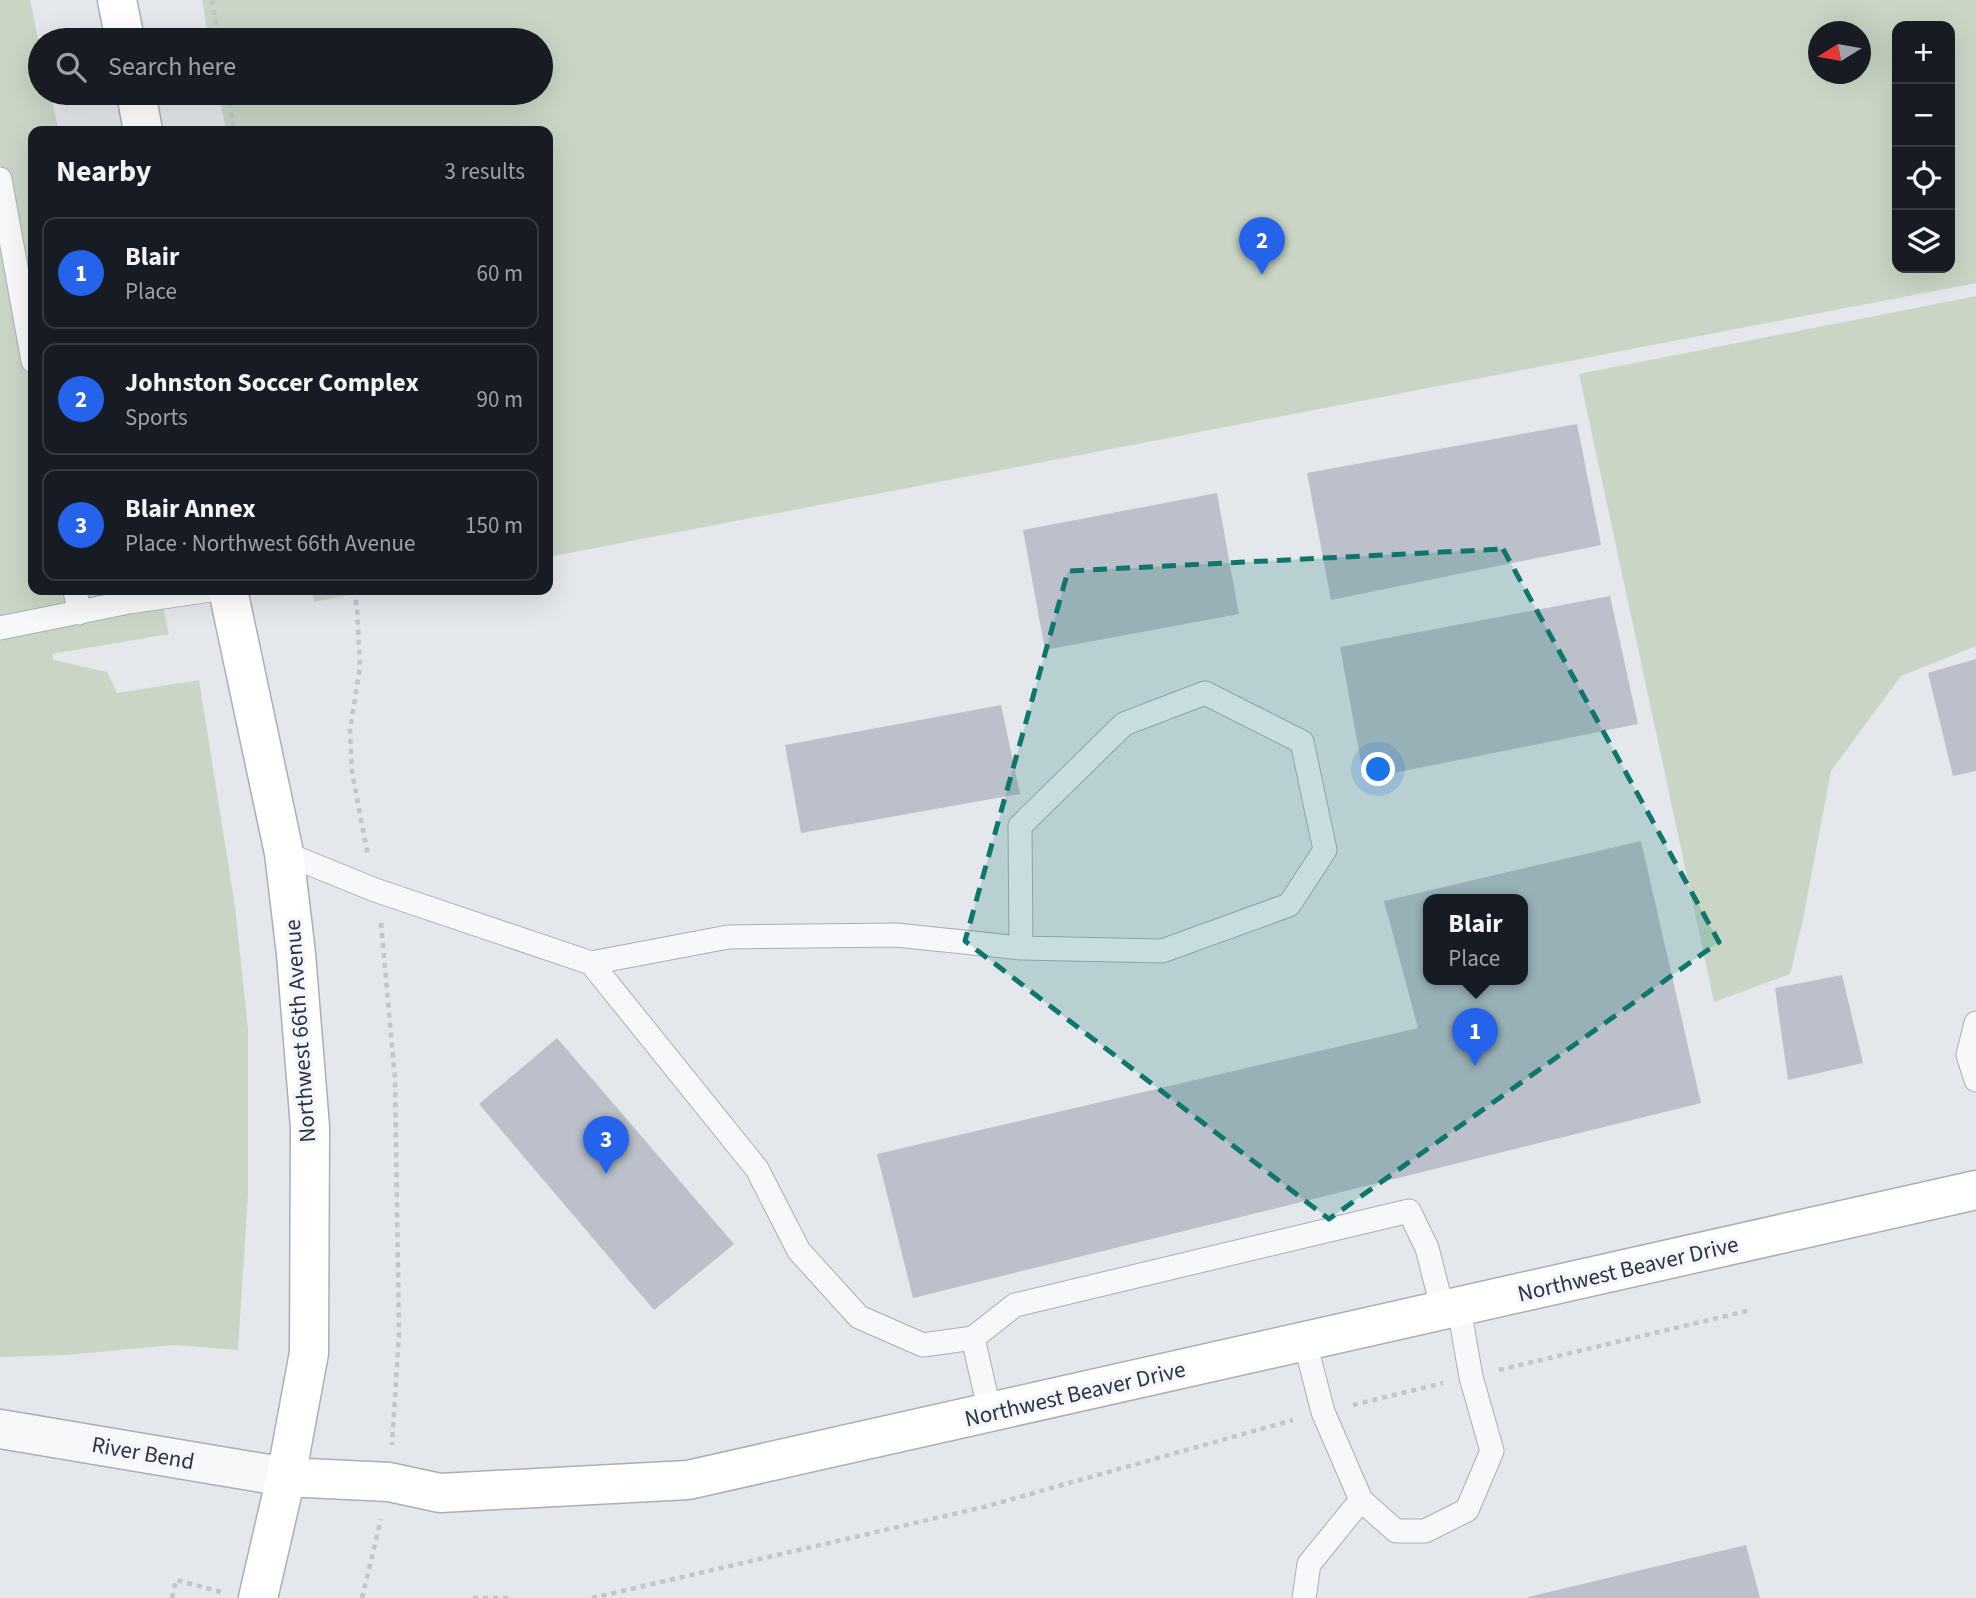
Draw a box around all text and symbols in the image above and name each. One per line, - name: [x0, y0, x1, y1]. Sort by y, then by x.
- north arrow: [1808, 21, 1871, 84]
- map controls: [1892, 21, 1955, 273]
- button: +: [1892, 21, 1955, 84]
- search box: [28, 28, 553, 105]
- icon: search: [52, 48, 90, 86]
- text: Search here: [108, 48, 236, 85]
- button: −: [1892, 84, 1955, 147]
- button: locate: [1892, 147, 1955, 210]
- text: Nearby: [56, 150, 151, 193]
- text: 3 results: [445, 155, 525, 188]
- button: layers: [1892, 210, 1955, 273]
- pin: 2: [1239, 217, 1285, 275]
- text: Blair: [125, 238, 179, 275]
- text: 1: [75, 257, 87, 290]
- text: 60 m: [476, 257, 523, 290]
- text: Place: [125, 275, 177, 308]
- text: Johnston Soccer Complex: [125, 364, 419, 401]
- text: 2: [75, 383, 87, 416]
- text: 90 m: [476, 383, 523, 416]
- text: Sports: [125, 401, 188, 434]
- text: Blair Annex: [125, 490, 256, 527]
- text: 3: [75, 509, 87, 542]
- text: 150 m: [465, 509, 523, 542]
- text: Place · Northwest 66th Avenue: [125, 527, 415, 560]
- your location: [1361, 752, 1395, 786]
- popup: [1423, 894, 1528, 985]
- text: Blair: [1448, 905, 1503, 942]
- street label: Northwest 66th Avenue: [276, 918, 324, 1144]
- text: Place: [1448, 942, 1500, 975]
- pin: 1: [1452, 1008, 1498, 1066]
- pin: 3: [583, 1116, 629, 1174]
- street label: Northwest Beaver Drive: [1514, 1228, 1742, 1310]
- street label: Northwest Beaver Drive: [961, 1353, 1189, 1435]
- street label: River Bend: [89, 1428, 197, 1478]

